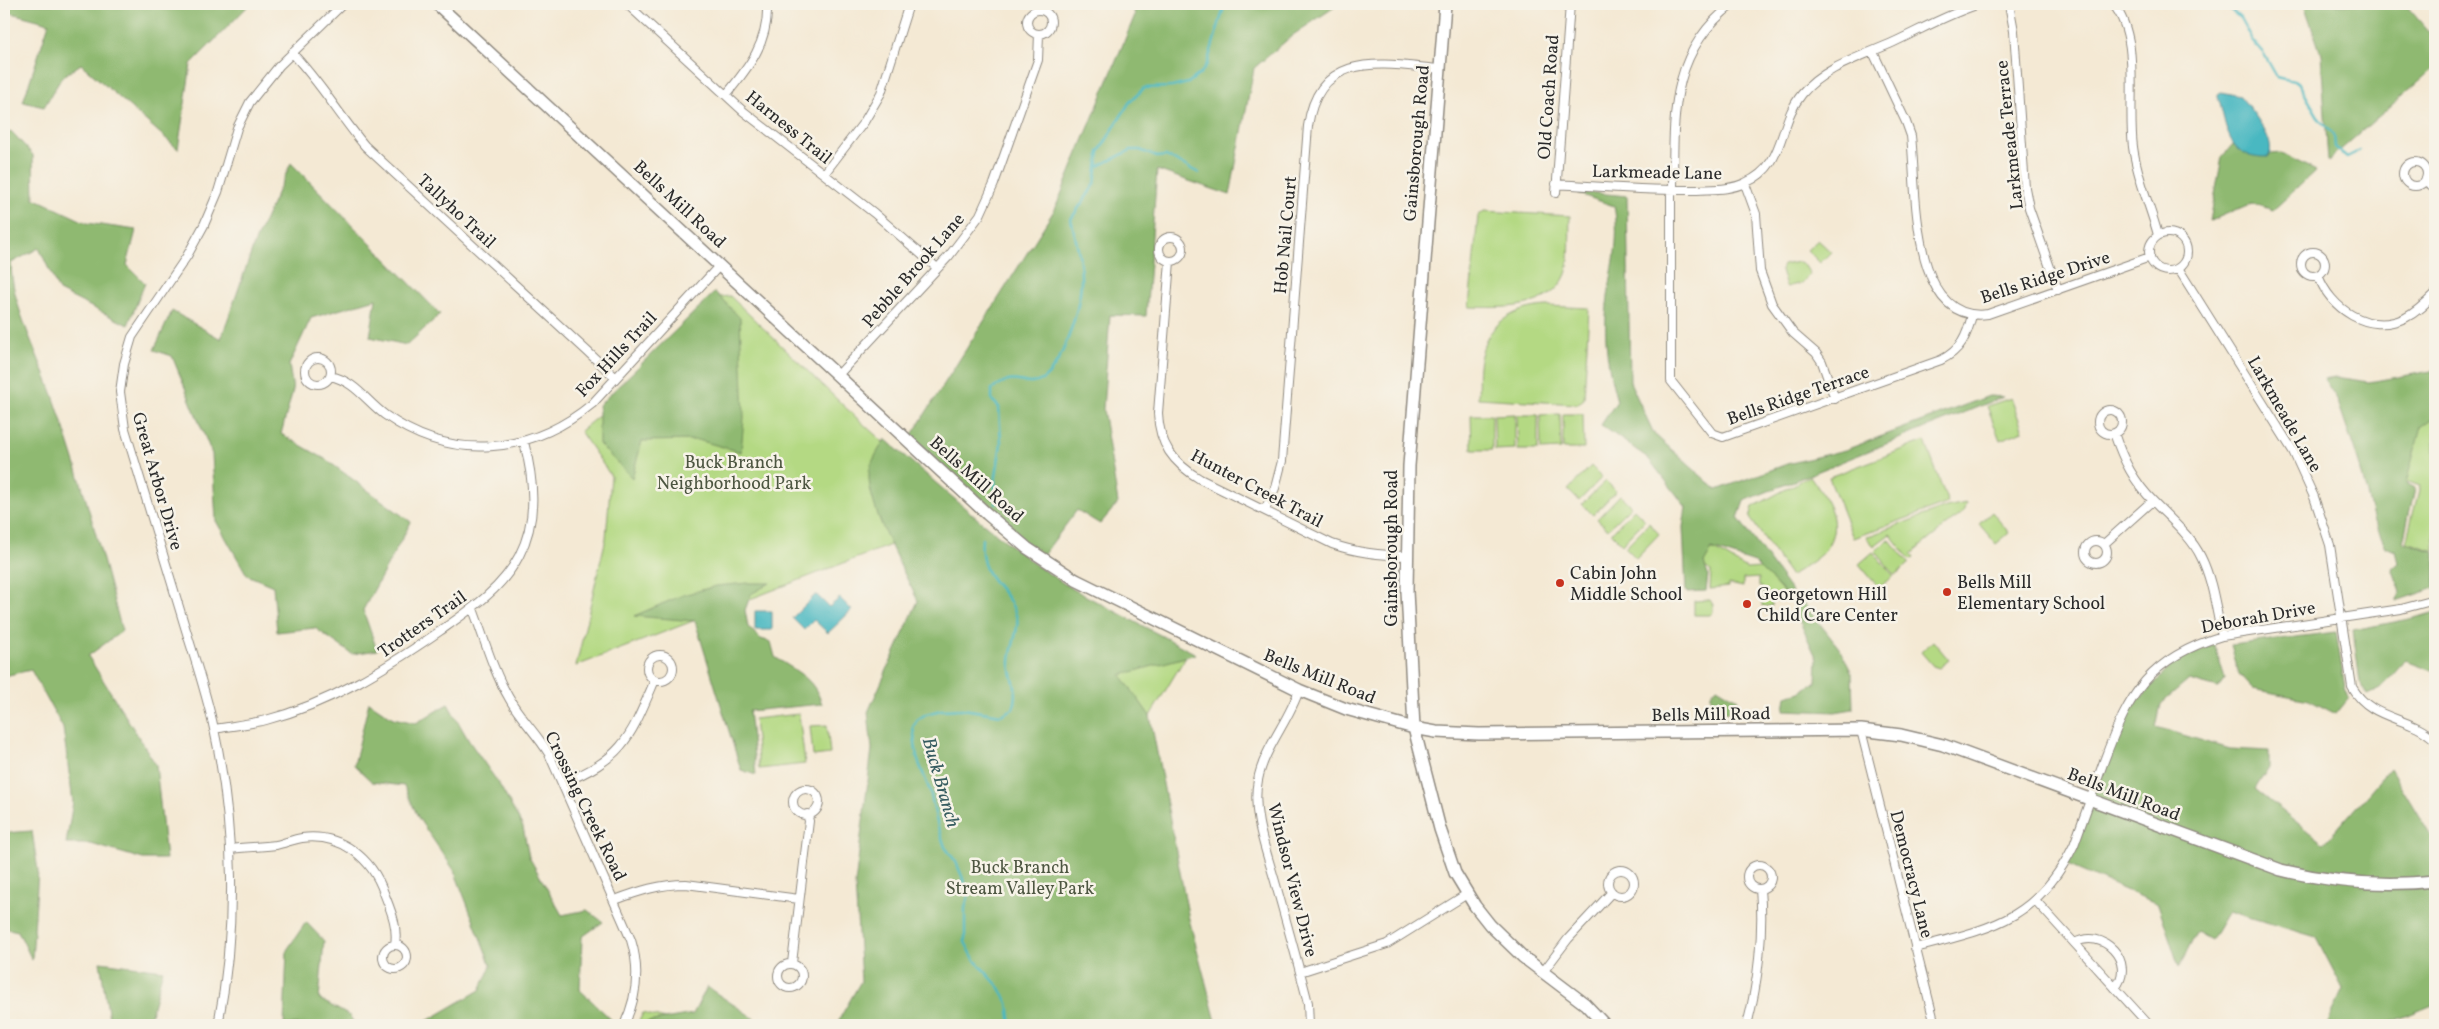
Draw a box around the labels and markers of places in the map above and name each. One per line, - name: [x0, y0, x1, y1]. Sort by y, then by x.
- place label: Cabin John Middle School: [1570, 562, 1683, 608]
- place label: Bells Mill Elementary School: [1957, 571, 2105, 617]
- marker: Cabin John Middle School: [1554, 577, 1566, 589]
- place label: Georgetown Hill Child Care Center: [1757, 583, 1898, 629]
- marker: Bells Mill Elementary School: [1941, 586, 1953, 598]
- marker: Georgetown Hill Child Care Center: [1741, 598, 1753, 610]

